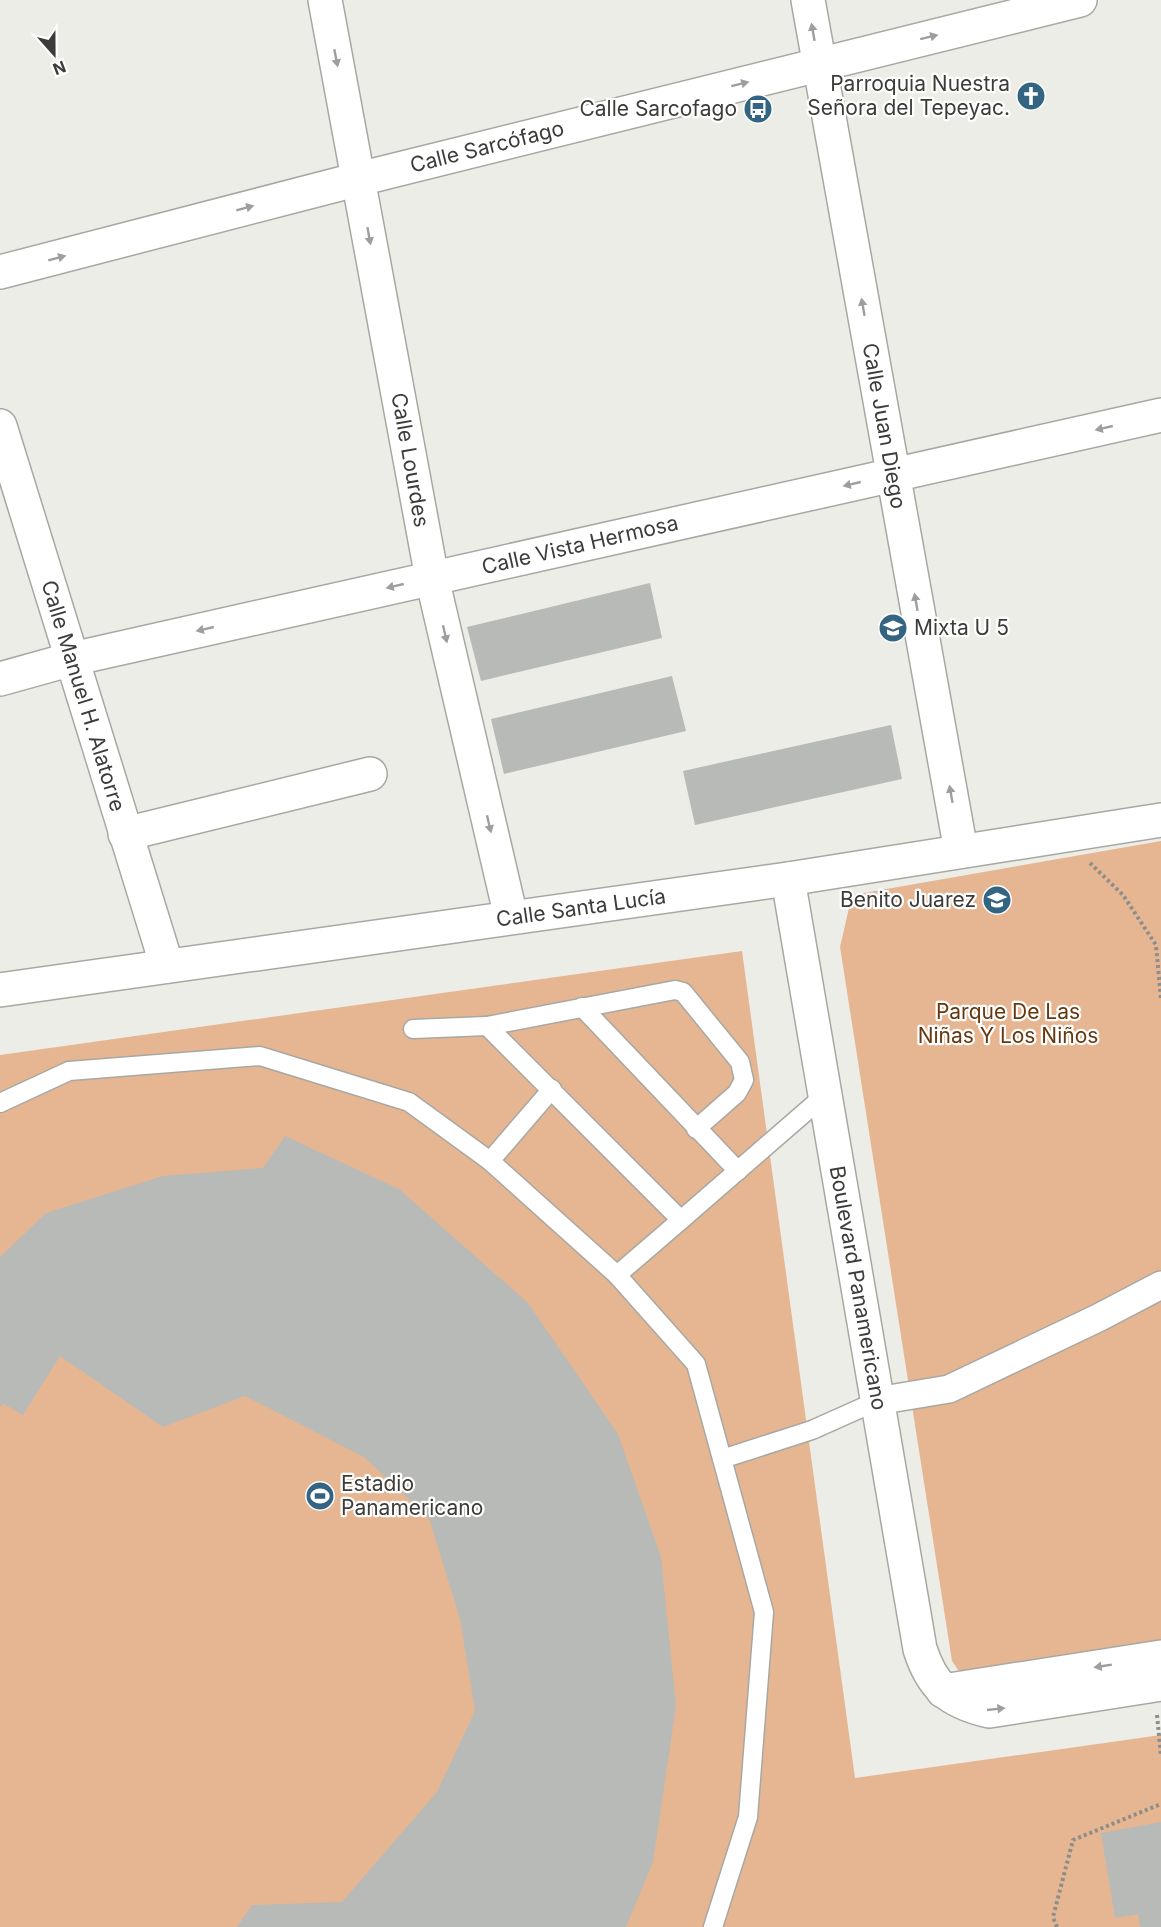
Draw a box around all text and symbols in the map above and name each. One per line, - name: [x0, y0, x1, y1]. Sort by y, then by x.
- one-way arrow: [809, 22, 818, 41]
- north arrow: [24, 24, 84, 84]
- one-way arrow: [920, 32, 938, 42]
- one-way arrow: [332, 48, 341, 67]
- text: N: [50, 56, 69, 80]
- place label: Parroquia Nuestra Señora del Tepeyac.: [807, 71, 1010, 120]
- one-way arrow: [731, 79, 749, 89]
- church icon: Parroquia Nuestra Señora del Tepeyac.: [1015, 80, 1047, 112]
- bus stop icon: Calle Sarcofago: [742, 93, 774, 125]
- place label: Calle Sarcofago: [579, 96, 737, 121]
- street label: Calle Sarcófago: [407, 115, 566, 178]
- one-way arrow: [236, 203, 254, 213]
- one-way arrow: [365, 227, 374, 246]
- one-way arrow: [47, 252, 66, 262]
- one-way arrow: [858, 297, 867, 316]
- street label: Calle Juan Diego: [858, 341, 911, 511]
- street label: Calle Lourdes: [386, 391, 435, 529]
- one-way arrow: [1094, 424, 1113, 433]
- one-way arrow: [843, 480, 861, 490]
- street label: Calle Vista Hermosa: [479, 510, 680, 579]
- street label: Calle Manuel H. Alatorre: [36, 577, 131, 815]
- one-way arrow: [386, 582, 405, 592]
- one-way arrow: [911, 592, 920, 611]
- school or university icon: Mixta U 5: [877, 612, 909, 644]
- place label: Mixta U 5: [914, 615, 1009, 640]
- one-way arrow: [195, 625, 214, 634]
- one-way arrow: [441, 625, 450, 644]
- one-way arrow: [946, 784, 955, 803]
- one-way arrow: [485, 815, 495, 833]
- street label: Calle Santa Lucía: [495, 883, 667, 932]
- school or university icon: Benito Juarez: [981, 884, 1013, 916]
- place label: Benito Juarez: [840, 887, 976, 912]
- park label: Parque De Las Niñas Y Los Niños: [918, 999, 1098, 1048]
- street label: Boulevard Panamericano: [825, 1164, 892, 1412]
- place label: Estadio Panamericano: [341, 1471, 483, 1520]
- sports icon: Estadio Panamericano: [304, 1480, 336, 1512]
- one-way arrow: [1094, 1662, 1113, 1671]
- one-way arrow: [987, 1704, 1006, 1714]

